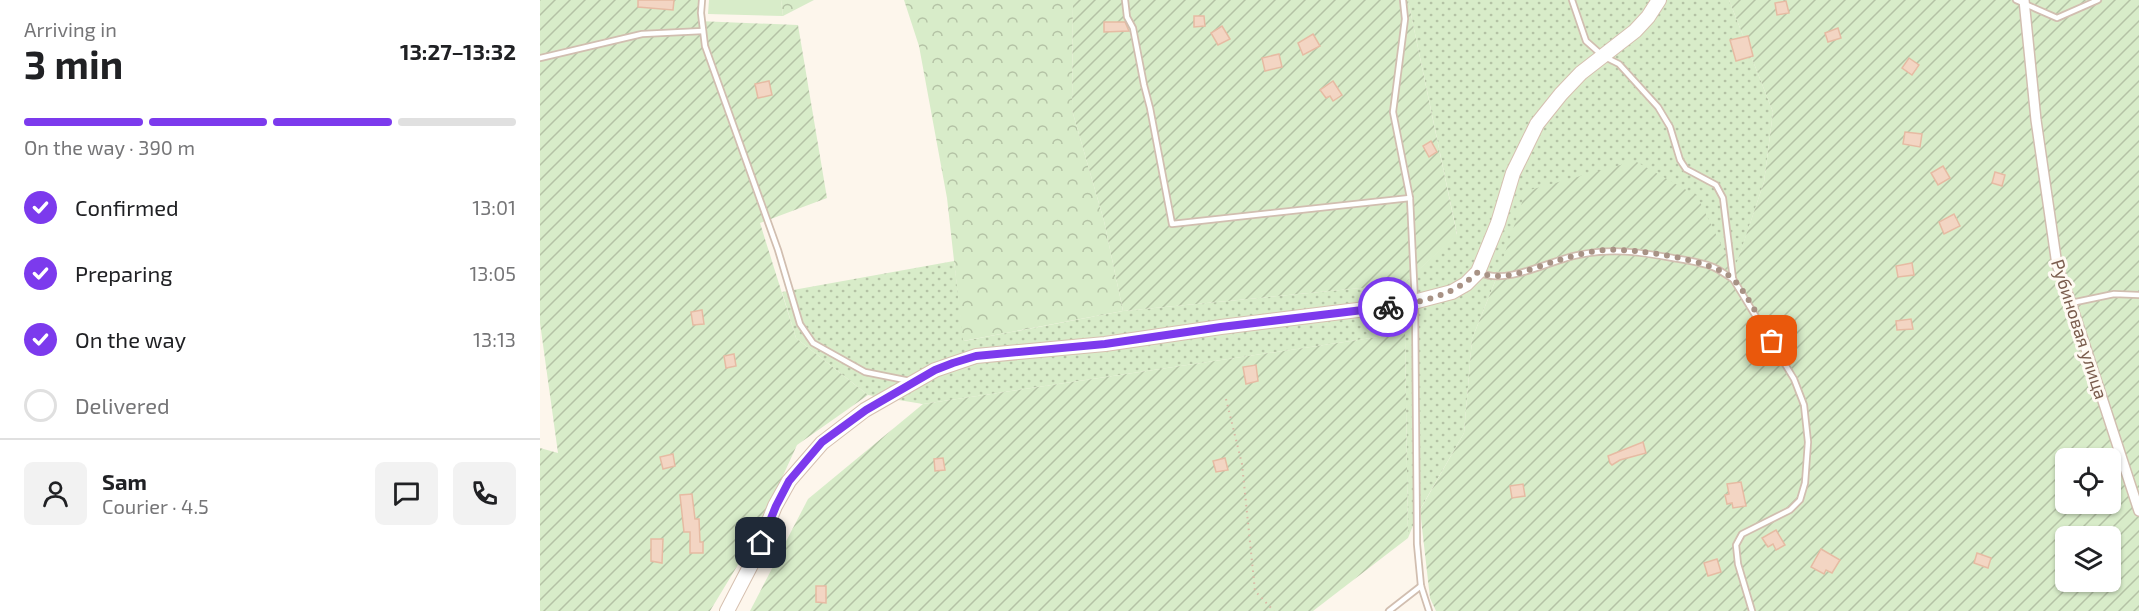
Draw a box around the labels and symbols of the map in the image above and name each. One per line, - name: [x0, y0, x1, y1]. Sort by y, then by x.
- street label: Рубиновая улица: [2047, 256, 2113, 402]
- courier: [1358, 277, 1418, 337]
- pin: [1746, 315, 1797, 366]
- pin: [735, 517, 786, 568]

